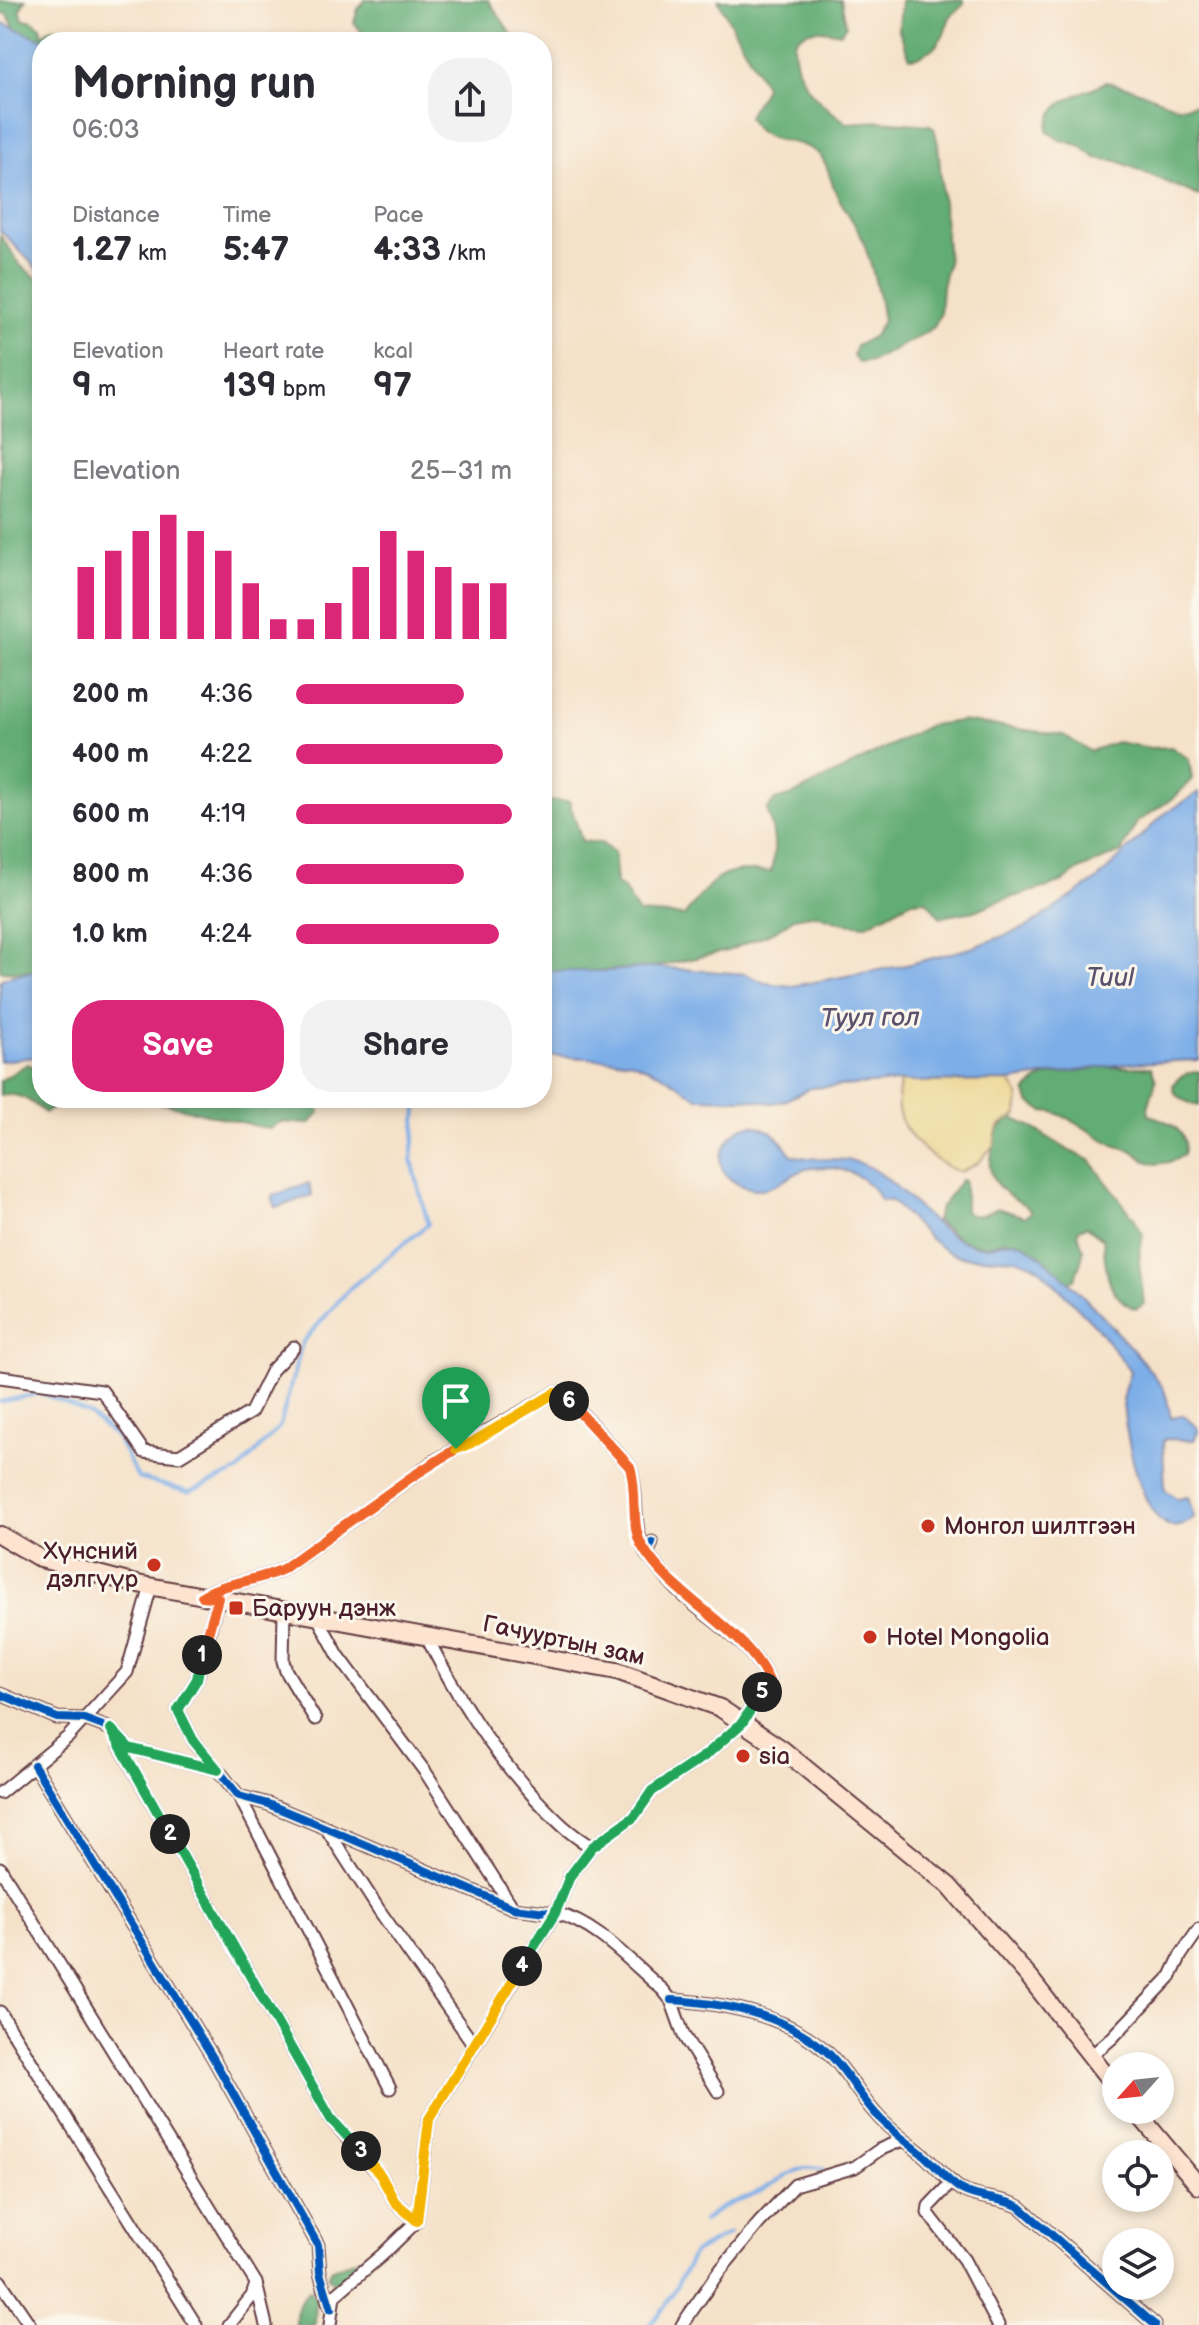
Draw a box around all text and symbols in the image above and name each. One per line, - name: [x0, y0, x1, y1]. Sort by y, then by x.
- text: Morning run: [72, 58, 316, 111]
- button: share: [428, 58, 512, 142]
- text: 06:03: [72, 115, 140, 146]
- text: Distance: [72, 202, 160, 229]
- text: Time: [223, 202, 271, 229]
- text: Pace: [373, 202, 424, 229]
- text: 1.27: [72, 229, 132, 270]
- text: 5:47: [223, 229, 289, 270]
- text: 4:33: [373, 229, 441, 270]
- text: km: [132, 240, 167, 267]
- text: /km: [441, 240, 486, 267]
- text: Elevation: [72, 338, 164, 365]
- text: Heart rate: [223, 338, 324, 365]
- text: kcal: [373, 338, 413, 365]
- text: 9: [72, 365, 92, 406]
- text: 139: [223, 365, 277, 406]
- text: 97: [373, 365, 412, 406]
- text: m: [92, 376, 116, 403]
- text: bpm: [277, 376, 326, 403]
- text: Elevation: [72, 456, 180, 487]
- text: 25–31 m: [410, 456, 512, 487]
- text: 200 m: [72, 679, 149, 710]
- text: 4:36: [200, 679, 253, 710]
- text: 400 m: [72, 739, 149, 770]
- text: 4:22: [200, 739, 252, 770]
- text: 600 m: [72, 799, 149, 830]
- text: 4:19: [200, 799, 246, 830]
- text: 800 m: [72, 859, 149, 890]
- text: 4:36: [200, 859, 253, 890]
- text: 1.0 km: [72, 919, 148, 950]
- text: 4:24: [200, 919, 252, 950]
- water label: Tuul: [1086, 963, 1135, 994]
- button: Save: [72, 1000, 284, 1092]
- button: Share: [300, 1000, 512, 1092]
- water label: Туул гол: [820, 1002, 920, 1035]
- pin: [422, 1367, 490, 1449]
- icon: arrive: [434, 1379, 478, 1423]
- pin: 6: [549, 1381, 589, 1421]
- text: 6: [562, 1387, 576, 1414]
- place label: Монгол шилтгээн: [944, 1512, 1136, 1541]
- marker: Монгол шилтгээн: [919, 1517, 937, 1535]
- place label: Хүнсний дэлгүүр: [43, 1537, 138, 1594]
- marker: Хүнсний дэлгүүр: [145, 1556, 163, 1574]
- place label: Баруун дэнж: [252, 1594, 396, 1623]
- marker: Баруун дэнж: [227, 1599, 245, 1617]
- street label: Гачууртын зам: [480, 1609, 648, 1672]
- place label: Hotel Mongolia: [886, 1623, 1050, 1652]
- marker: Hotel Mongolia: [861, 1628, 879, 1646]
- pin: 1: [182, 1635, 222, 1675]
- text: 1: [197, 1641, 207, 1668]
- pin: 5: [742, 1672, 782, 1712]
- text: 5: [756, 1678, 768, 1705]
- place label: sia: [759, 1742, 790, 1771]
- marker: sia: [734, 1747, 752, 1765]
- pin: 2: [150, 1814, 190, 1854]
- text: 2: [163, 1820, 177, 1847]
- pin: 4: [502, 1946, 542, 1986]
- text: 4: [516, 1952, 528, 1979]
- north arrow: [1102, 2052, 1174, 2124]
- map controls: [1102, 2052, 1174, 2300]
- pin: 3: [341, 2131, 381, 2171]
- text: 3: [355, 2137, 367, 2164]
- button: locate: [1102, 2140, 1174, 2212]
- button: layers: [1102, 2228, 1174, 2300]

